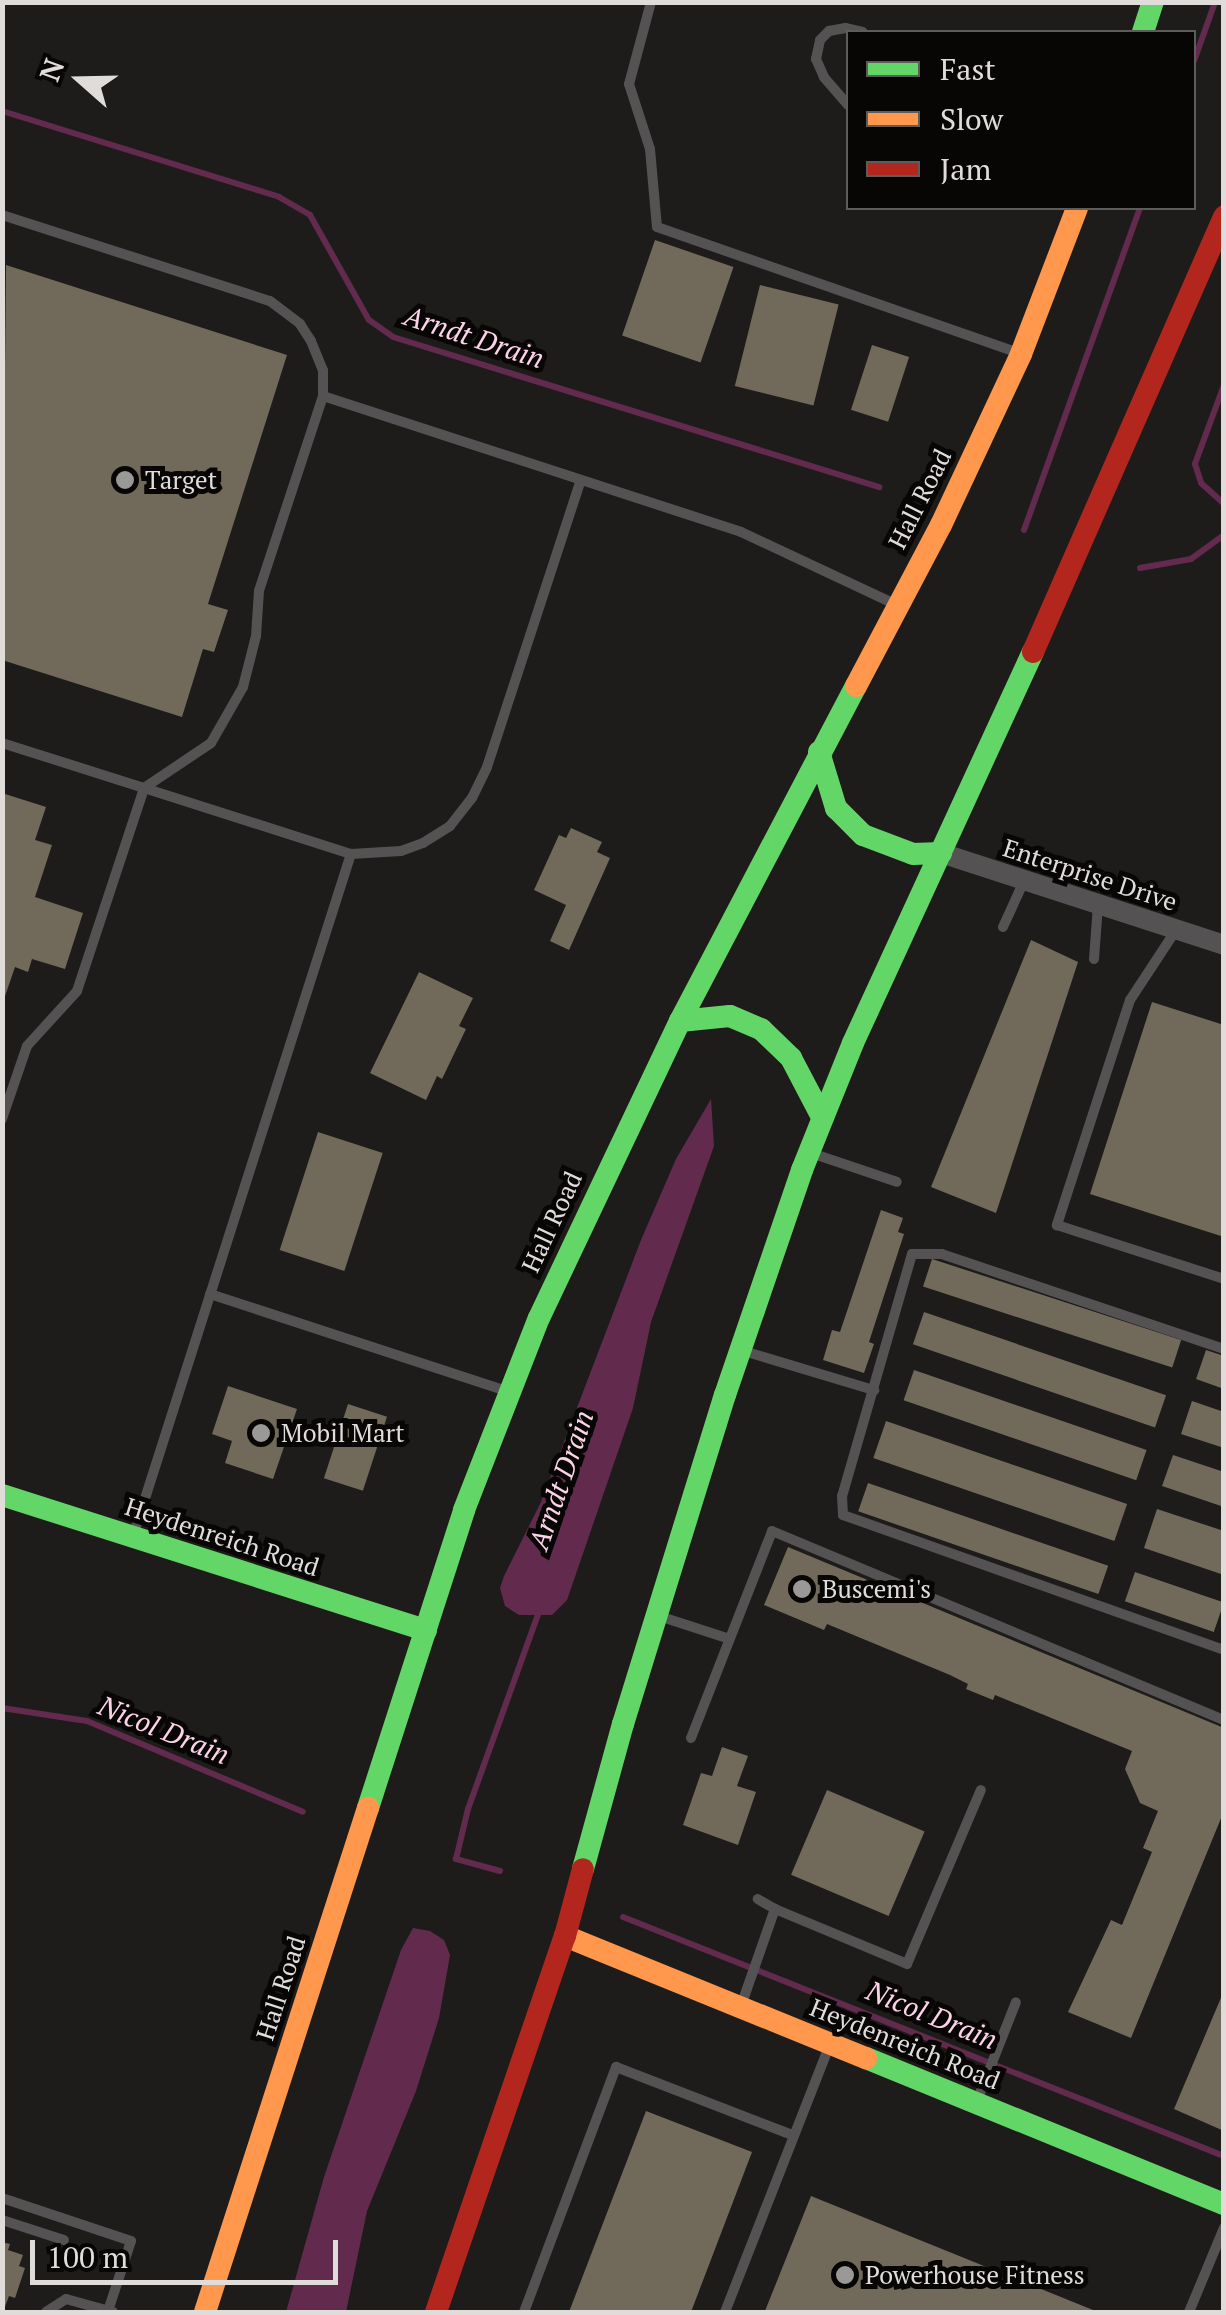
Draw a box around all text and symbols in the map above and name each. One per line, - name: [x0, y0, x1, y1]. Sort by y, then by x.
- north arrow: [30, 30, 130, 130]
- legend: [846, 30, 1196, 210]
- text: Fast: [940, 49, 996, 89]
- text: N: [30, 53, 72, 86]
- text: Slow: [940, 99, 1003, 139]
- text: Jam: [940, 149, 991, 189]
- water label: Arndt Drain: [400, 299, 548, 375]
- street label: Hall Road: [882, 444, 958, 554]
- place label: Target: [145, 465, 217, 495]
- marker: Target: [114, 469, 136, 491]
- street label: Enterprise Drive: [999, 833, 1181, 917]
- street label: Hall Road: [516, 1167, 588, 1277]
- water label: Arndt Drain: [522, 1406, 600, 1554]
- place label: Mobil Mart: [281, 1418, 404, 1448]
- marker: Mobil Mart: [250, 1422, 272, 1444]
- street label: Heydenreich Road: [121, 1492, 323, 1582]
- place label: Buscemi's: [822, 1574, 931, 1604]
- marker: Buscemi's: [791, 1578, 813, 1600]
- water label: Nicol Drain: [94, 1689, 234, 1771]
- street label: Hall Road: [250, 1932, 312, 2044]
- water label: Nicol Drain: [862, 1974, 1002, 2056]
- street label: Heydenreich Road: [806, 1992, 1004, 2096]
- scale bar: [35, 2220, 342, 2282]
- text: 100 m: [47, 2237, 128, 2277]
- place label: Powerhouse Fitness: [865, 2260, 1085, 2290]
- marker: Powerhouse Fitness: [834, 2264, 856, 2286]

